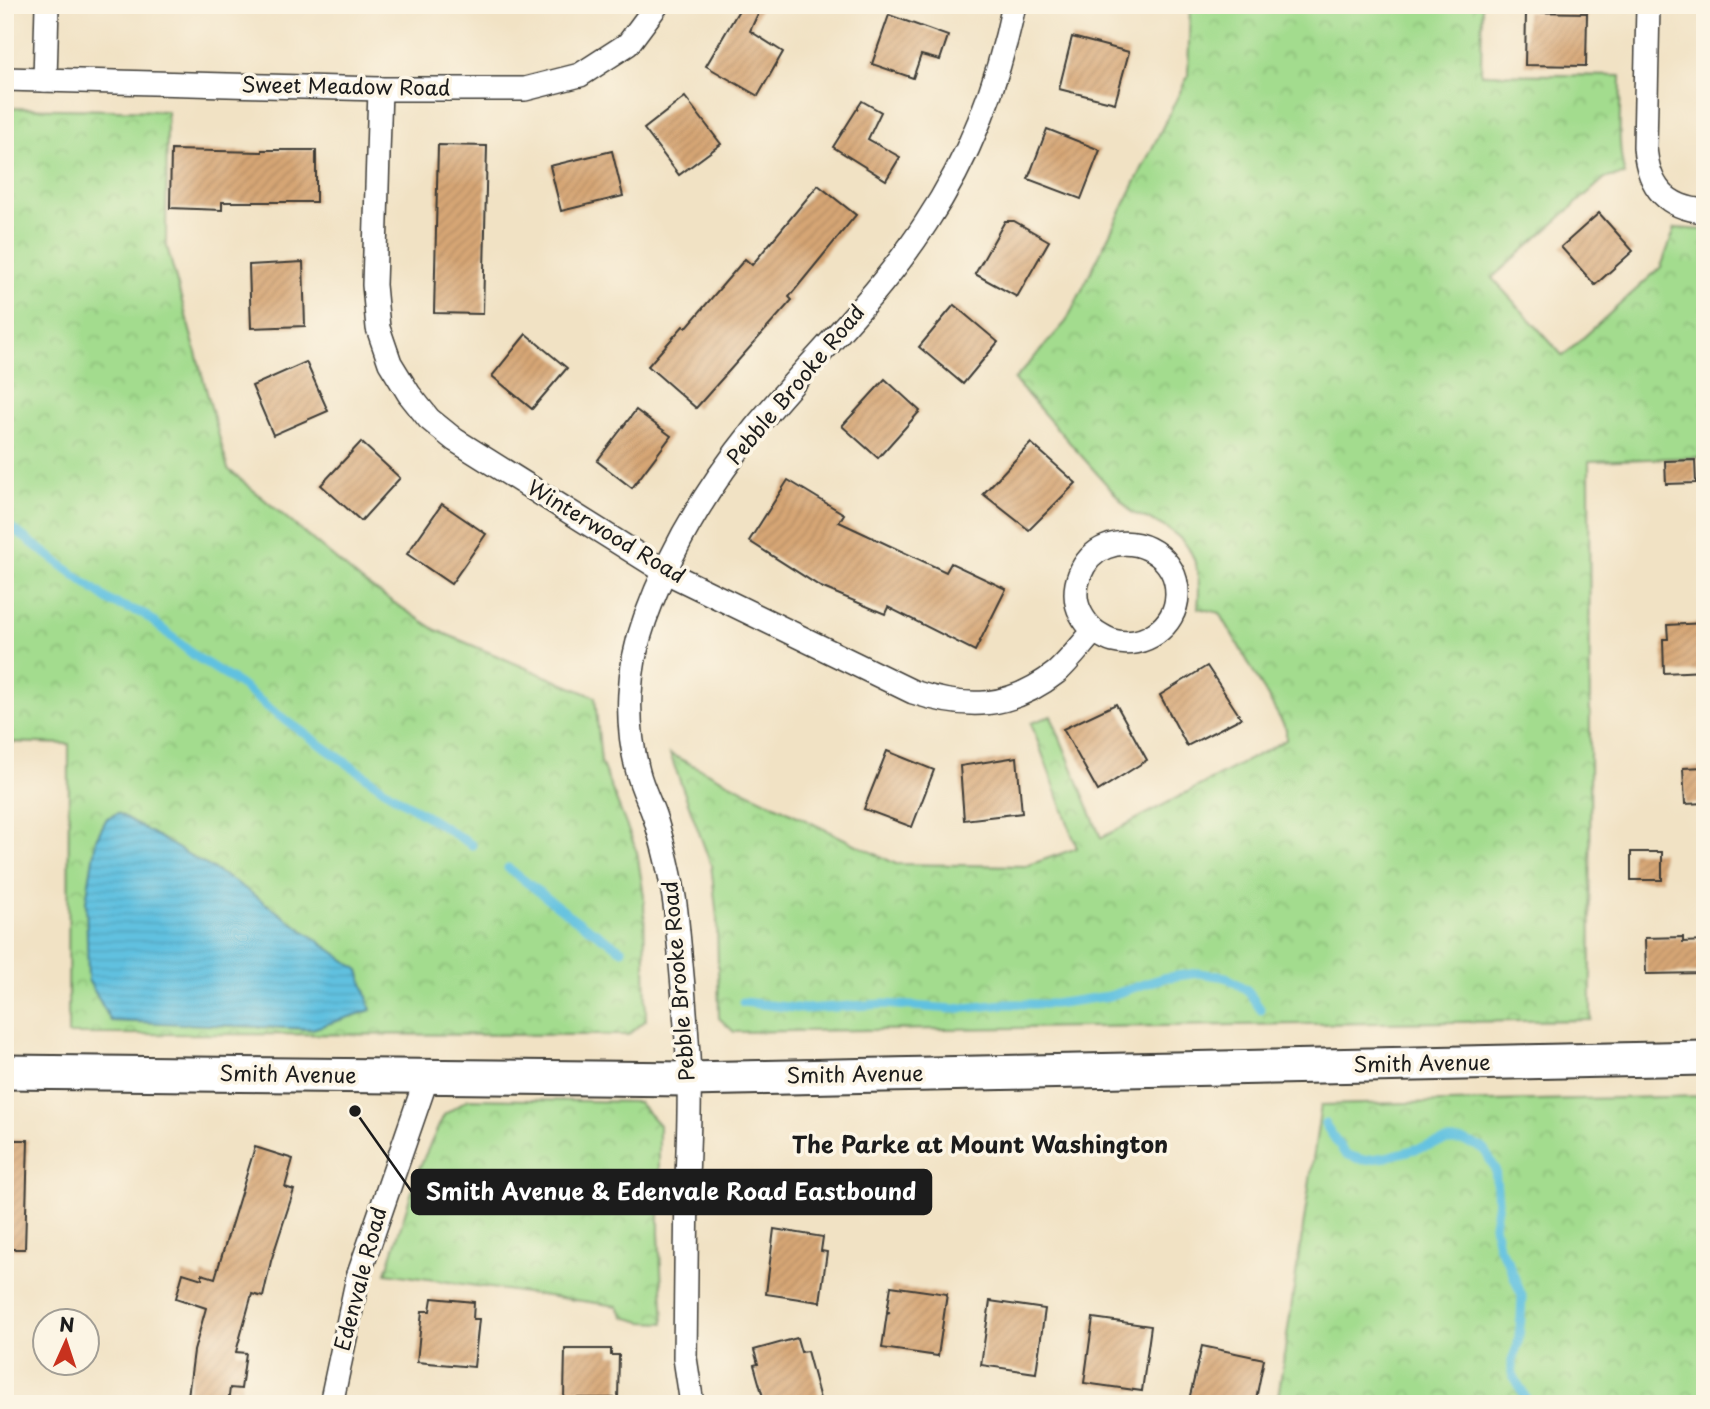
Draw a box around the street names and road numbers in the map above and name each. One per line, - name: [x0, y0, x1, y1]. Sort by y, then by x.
- street label: Sweet Meadow Road: [241, 67, 451, 103]
- street label: Pebble Brooke Road: [718, 297, 871, 471]
- street label: Winterwood Road: [522, 470, 692, 590]
- street label: Pebble Brooke Road: [652, 880, 702, 1083]
- street label: Smith Avenue: [1353, 1045, 1491, 1079]
- street label: Smith Avenue: [219, 1056, 357, 1090]
- street label: Smith Avenue: [786, 1056, 924, 1090]
- street label: Edenvale Road: [324, 1203, 394, 1354]

